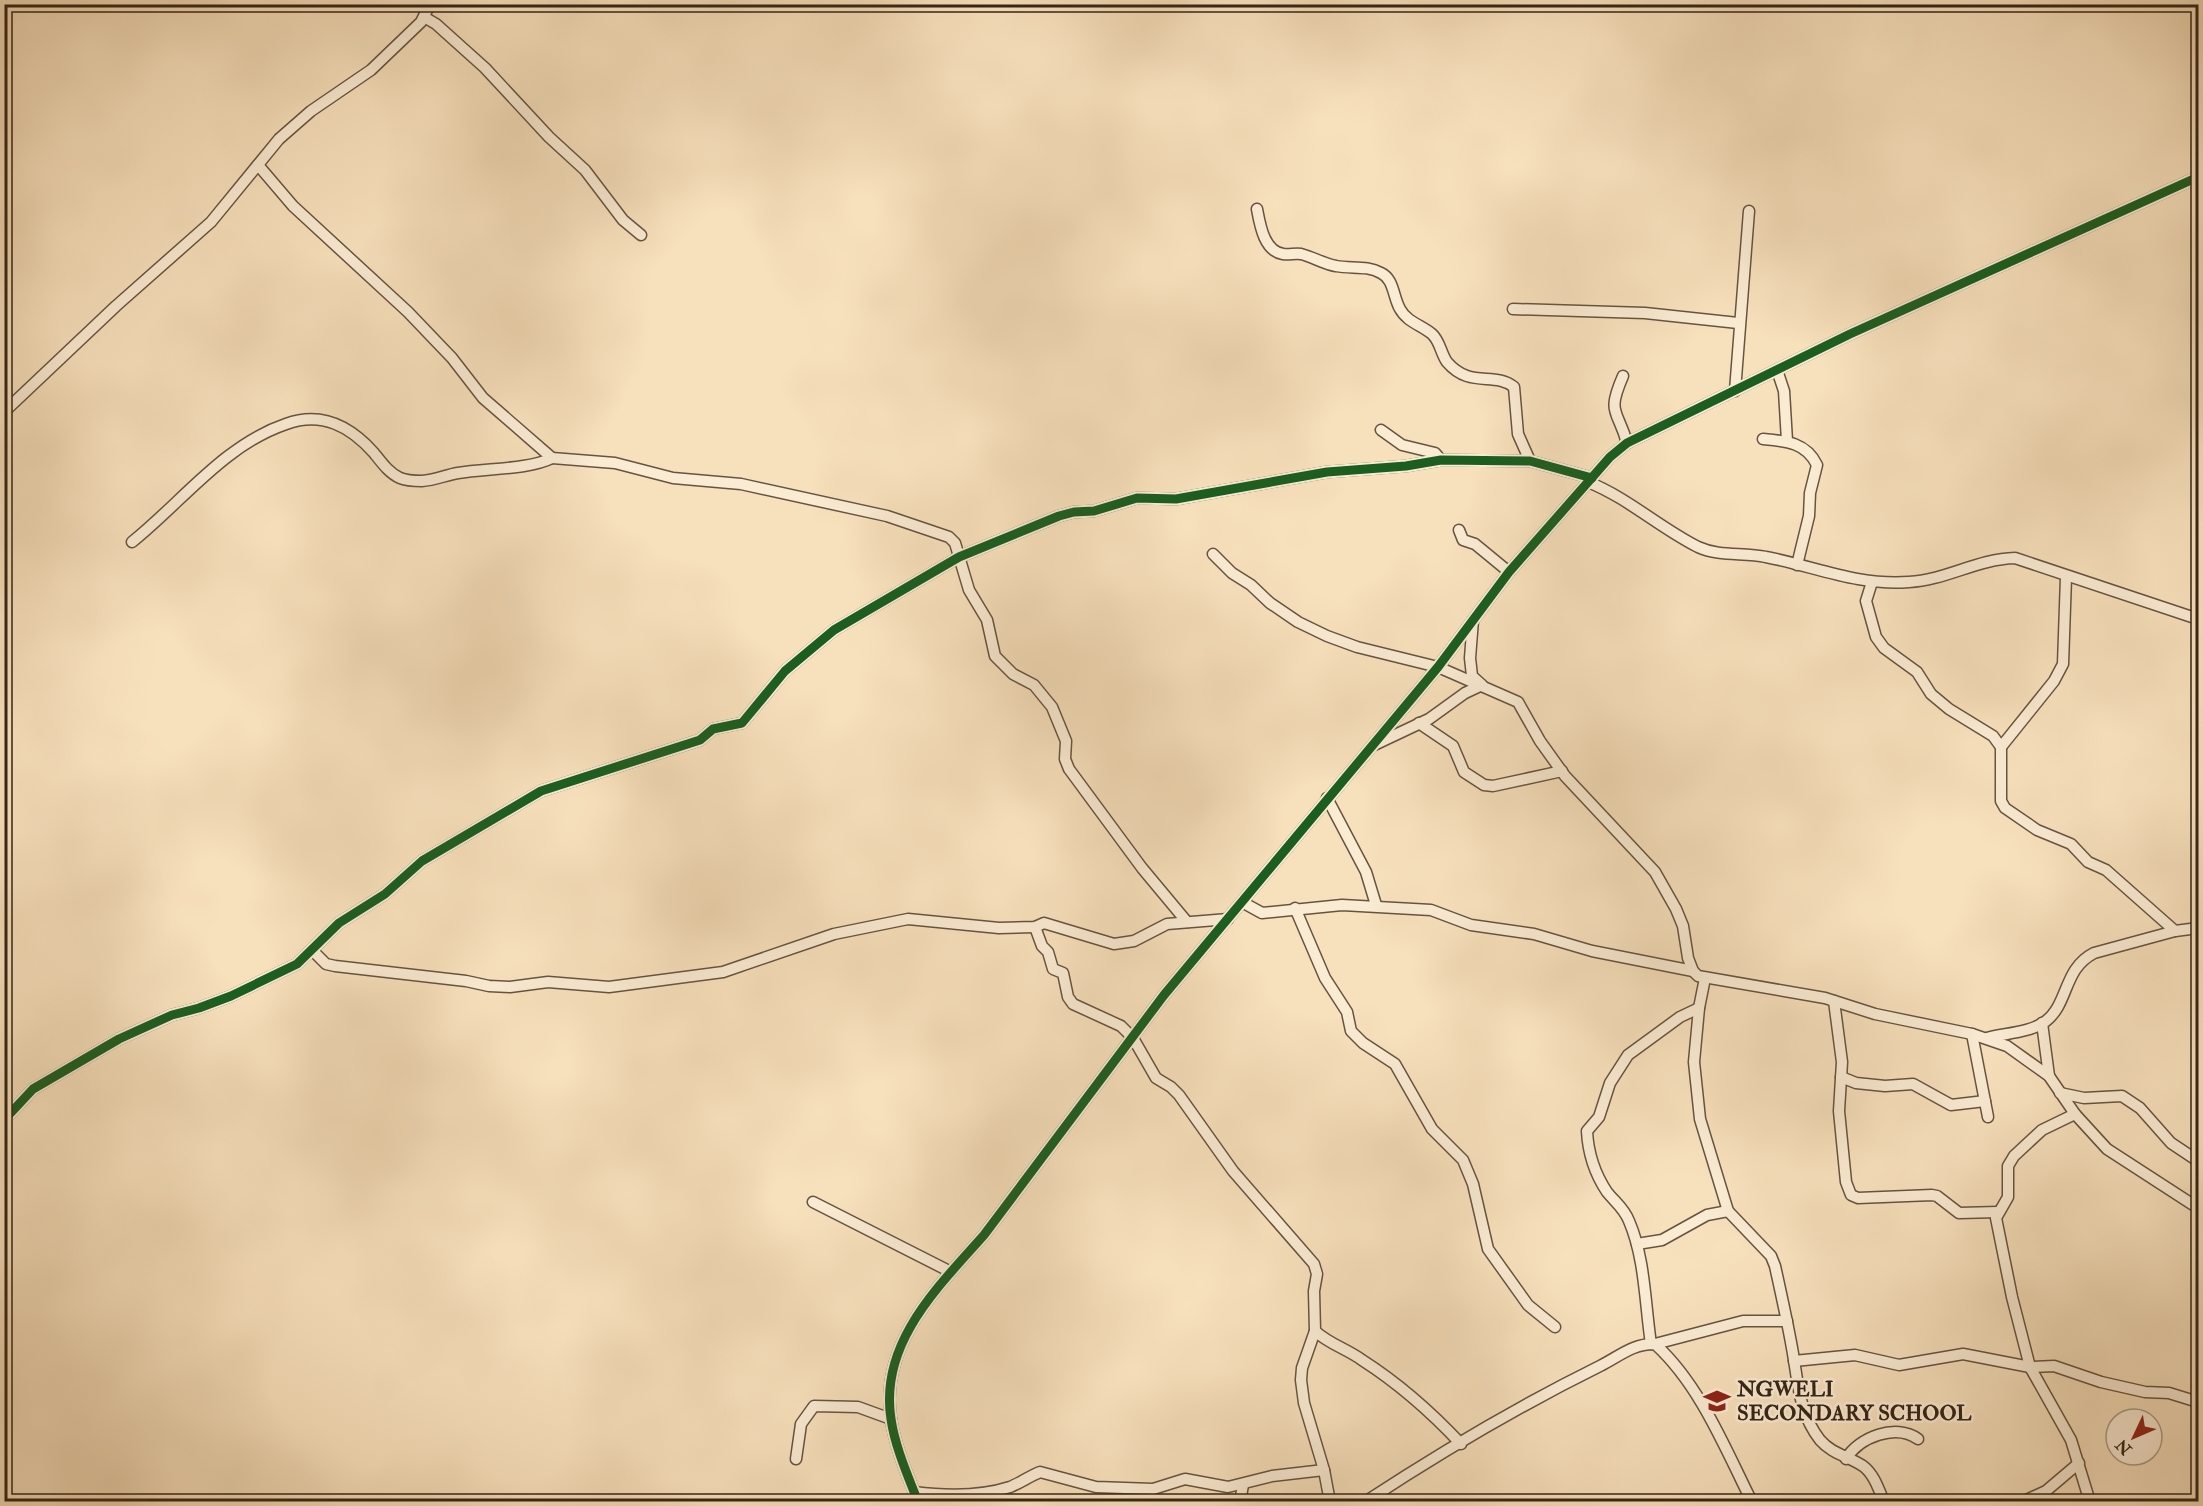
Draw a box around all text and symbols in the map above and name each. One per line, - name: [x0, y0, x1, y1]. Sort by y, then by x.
- place label: NGWELI SECONDARY SCHOOL: [1736, 1376, 1972, 1427]
- school or university icon: NGWELI SECONDARY SCHOOL: [1702, 1386, 1732, 1416]
- north arrow: [2104, 1407, 2164, 1467]
- text: N: [2111, 1434, 2137, 1460]

